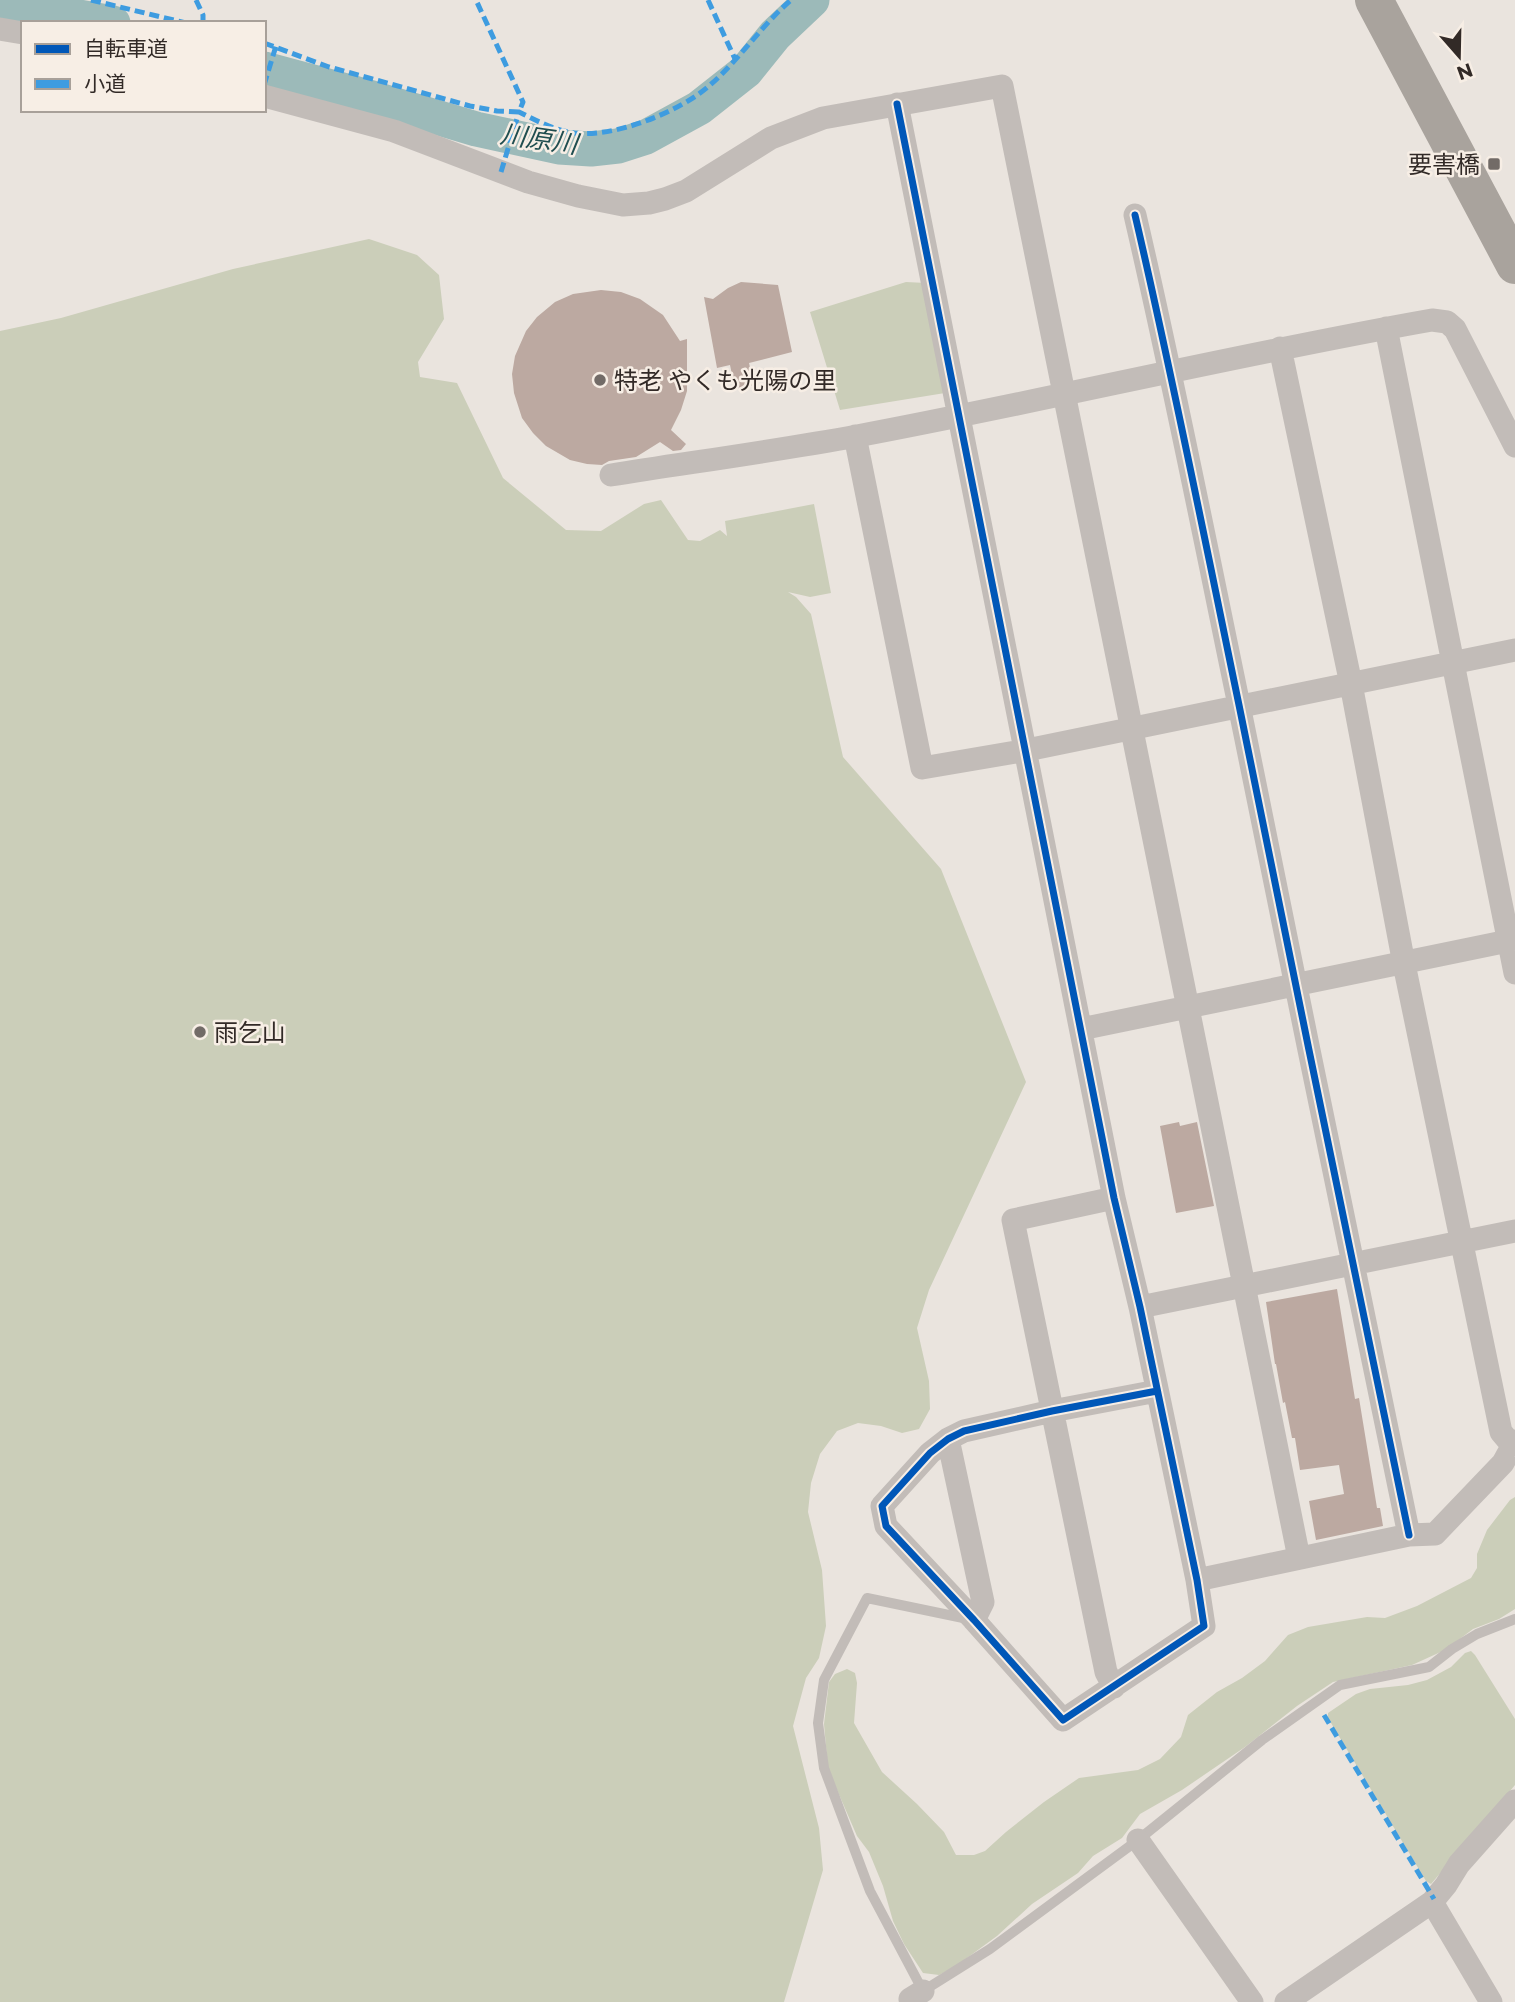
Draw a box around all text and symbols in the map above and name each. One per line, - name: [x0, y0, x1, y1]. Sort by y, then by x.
- legend: [21, 21, 266, 112]
- north arrow: [1424, 21, 1494, 91]
- text: 自転車道: [84, 36, 168, 61]
- text: N: [1453, 58, 1476, 85]
- text: 小道: [84, 71, 126, 96]
- water label: 川原川: [498, 118, 583, 161]
- place label: 要害橋: [1408, 150, 1480, 179]
- marker: 要害橋: [1486, 156, 1502, 172]
- place label: 特老 やくも光陽の里: [614, 366, 836, 395]
- marker: 特老 やくも光陽の里: [592, 372, 608, 388]
- place label: 雨乞山: [214, 1018, 286, 1047]
- marker: 雨乞山: [192, 1024, 208, 1040]

